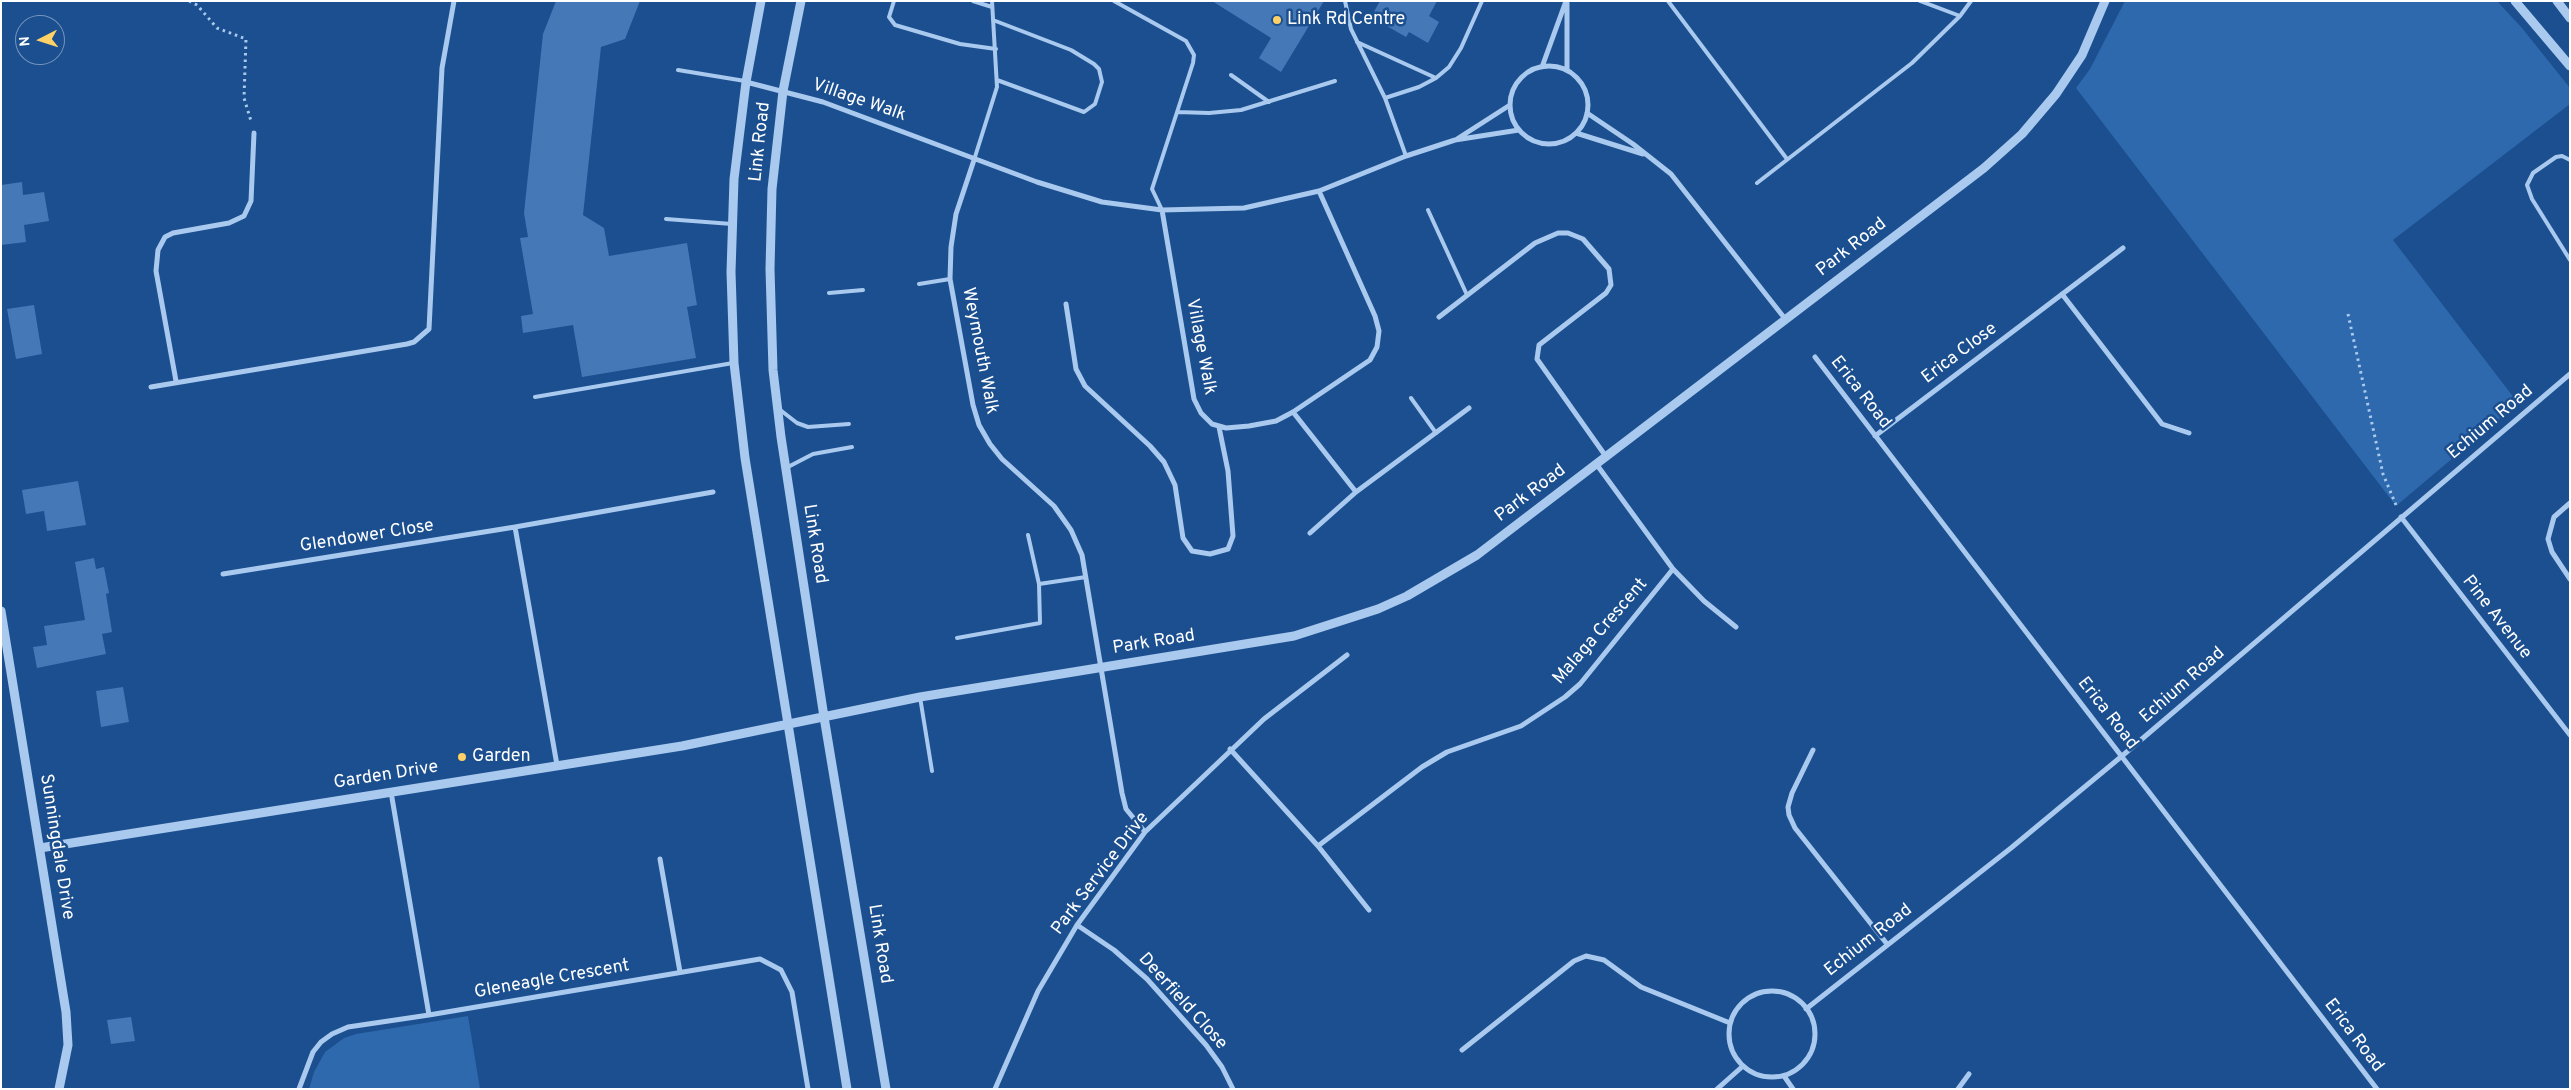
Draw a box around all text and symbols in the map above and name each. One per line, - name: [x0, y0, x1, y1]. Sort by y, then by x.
- place label: Link Rd Centre: [1287, 9, 1405, 31]
- marker: Link Rd Centre: [1271, 14, 1283, 26]
- north arrow: [15, 15, 65, 65]
- text: N: [17, 36, 34, 47]
- street label: Village Walk: [809, 75, 909, 127]
- street label: Link Road: [746, 101, 776, 183]
- street label: Park Road: [1813, 214, 1891, 282]
- street label: Weymouth Walk: [956, 286, 1002, 416]
- street label: Village Walk: [1180, 297, 1220, 397]
- street label: Erica Close: [1918, 319, 2002, 389]
- street label: Erica Road: [1825, 352, 1895, 434]
- street label: Echium Road: [2444, 381, 2538, 465]
- street label: Park Road: [1491, 460, 1571, 528]
- street label: Link Road: [797, 503, 831, 585]
- street label: Glendower Close: [298, 516, 436, 558]
- street label: Pine Avenue: [2457, 572, 2535, 664]
- street label: Malaga Crescent: [1549, 575, 1653, 689]
- street label: Park Road: [1111, 626, 1197, 660]
- street label: Echium Road: [2136, 643, 2230, 729]
- street label: Erica Road: [2072, 673, 2142, 755]
- place label: Garden: [472, 746, 531, 768]
- marker: Garden: [456, 751, 468, 763]
- street label: Garden Drive: [332, 757, 440, 795]
- street label: Sunningdale Drive: [34, 773, 78, 921]
- street label: Park Service Drive: [1048, 808, 1154, 940]
- street label: Echium Road: [1821, 900, 1917, 982]
- street label: Link Road: [862, 903, 896, 985]
- street label: Deerfield Close: [1133, 949, 1231, 1055]
- street label: Gleneagle Crescent: [473, 956, 631, 1004]
- street label: Erica Road: [2318, 995, 2388, 1077]

